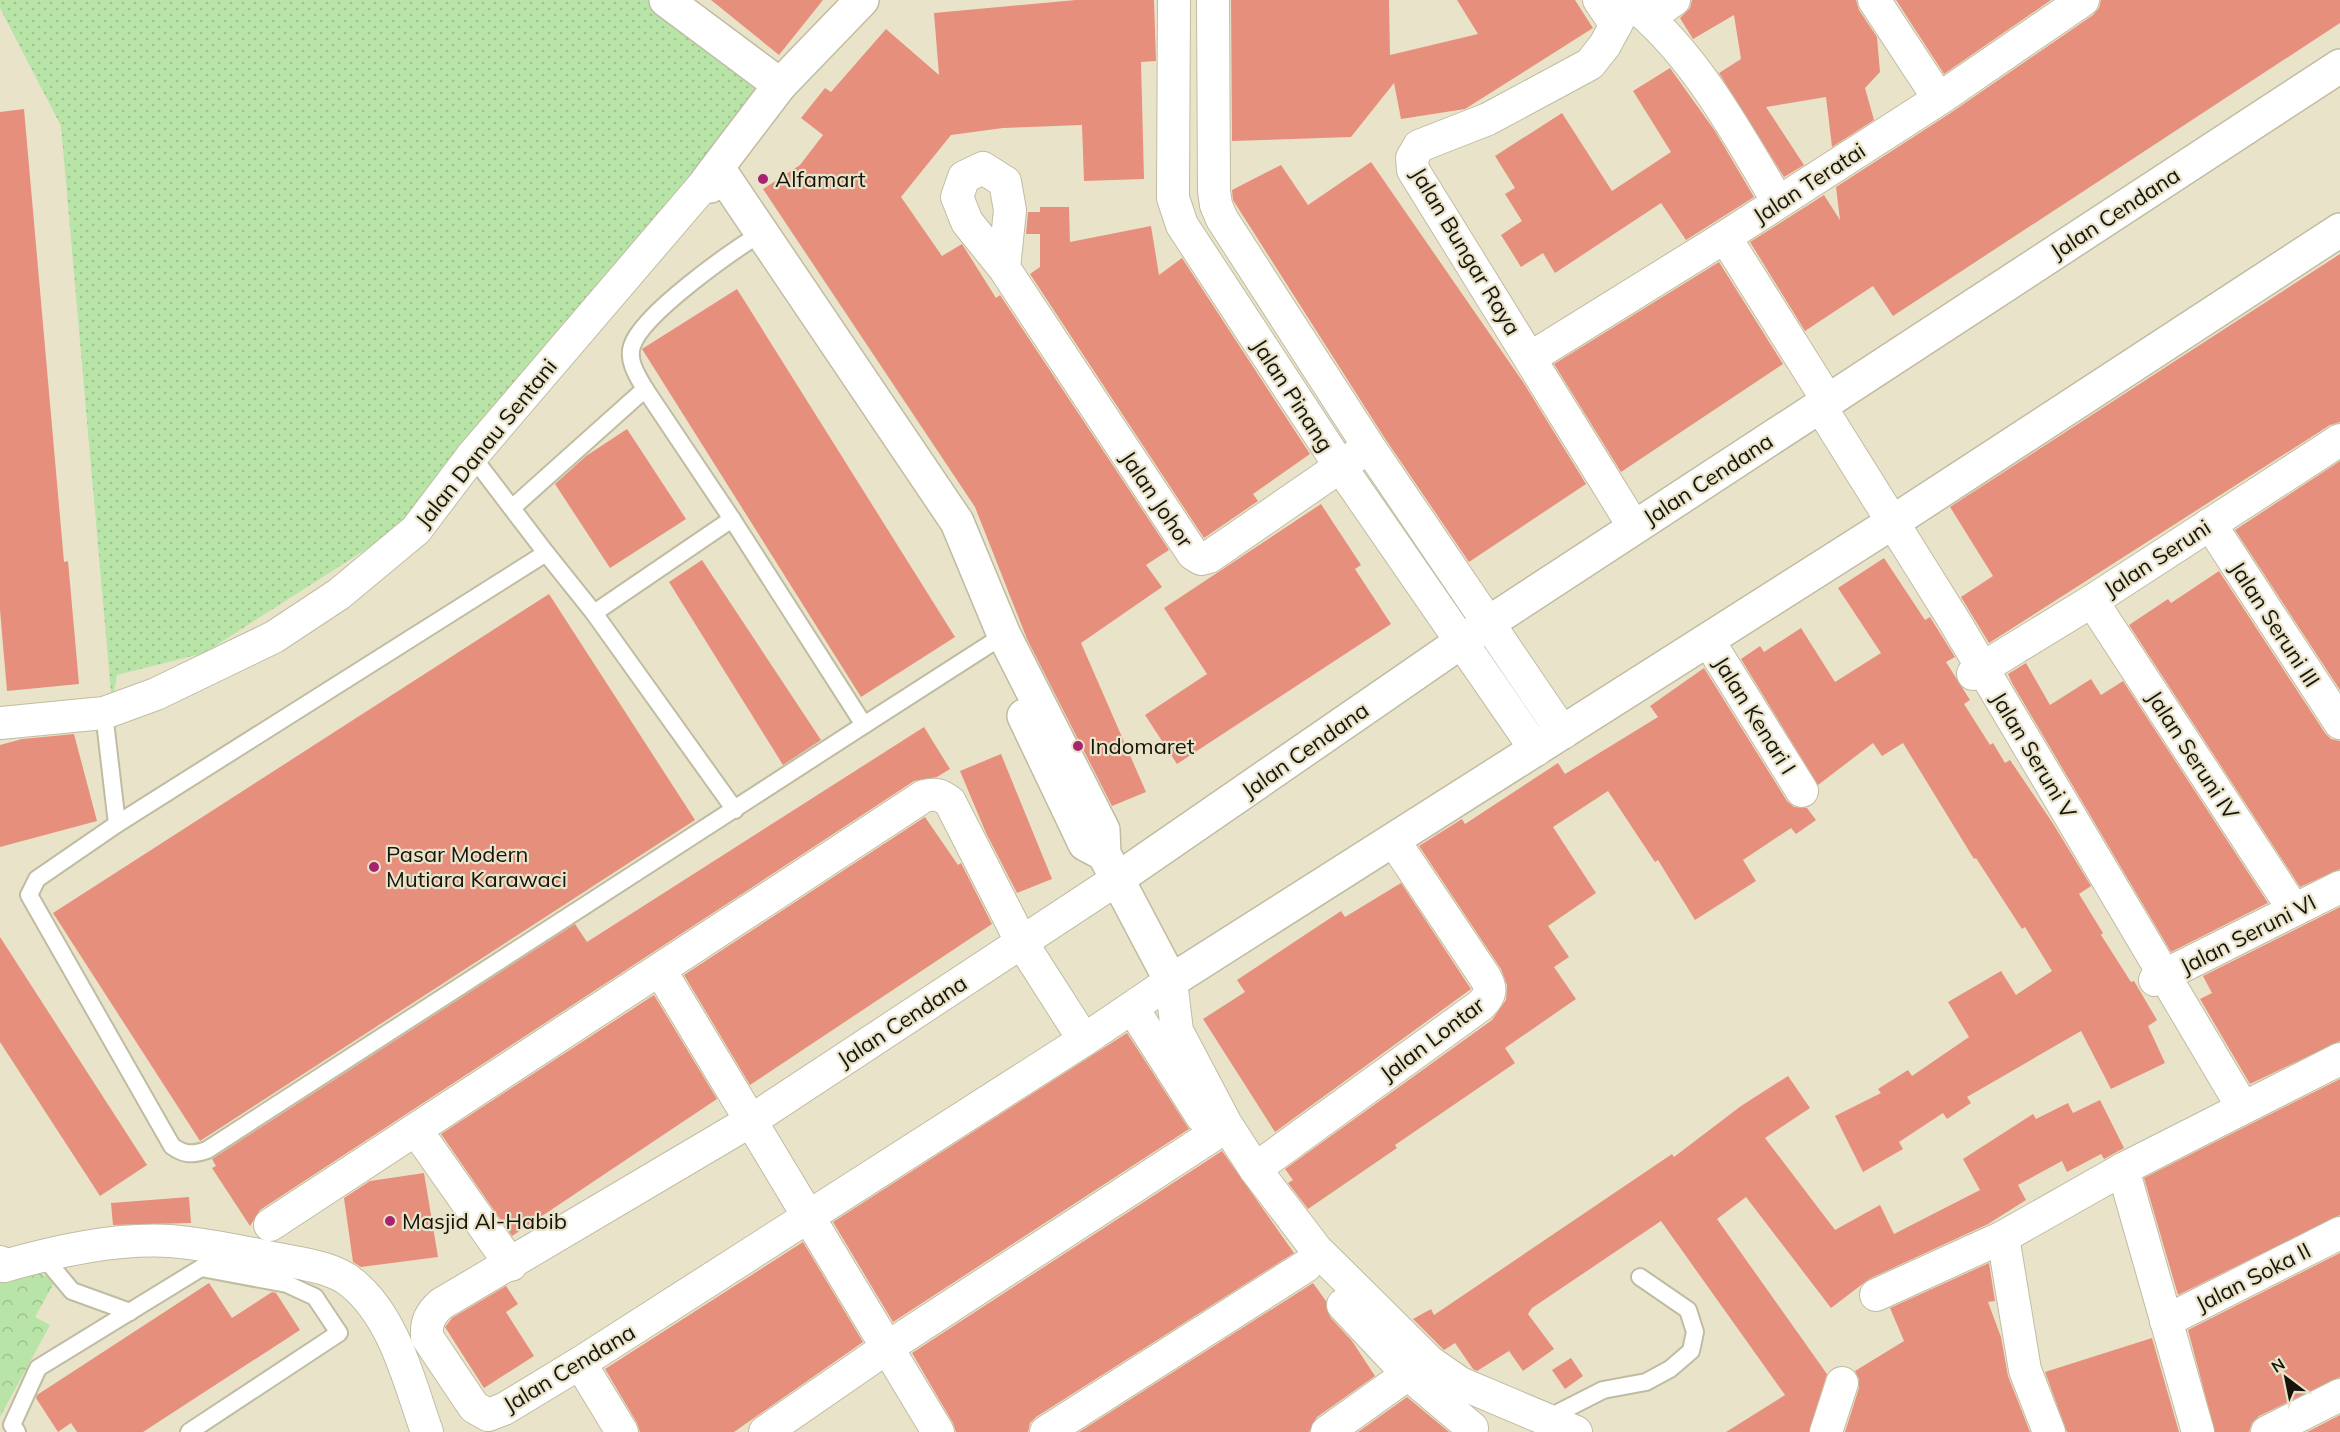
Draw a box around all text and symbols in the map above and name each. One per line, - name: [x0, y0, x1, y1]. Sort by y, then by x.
- street label: Jalan Teratai: [1748, 136, 1870, 230]
- street label: Jalan Cendana: [2045, 161, 2185, 265]
- street label: Jalan Bungar Raya: [1405, 162, 1527, 340]
- place label: Alfamart: [775, 165, 866, 193]
- marker: Alfamart: [756, 172, 770, 186]
- street label: Jalan Pinang: [1246, 333, 1340, 457]
- street label: Jalan Danau Sentani: [409, 353, 563, 533]
- street label: Jalan Cendana: [1638, 427, 1778, 531]
- street label: Jalan Johor: [1114, 445, 1200, 553]
- street label: Jalan Seruni: [2098, 513, 2216, 603]
- street label: Jalan Seruni III: [2224, 556, 2326, 692]
- street label: Jalan Kenari I: [1708, 651, 1802, 779]
- street label: Jalan Seruni IV: [2141, 685, 2246, 826]
- street label: Jalan Seruni V: [1985, 686, 2083, 824]
- street label: Jalan Cendana: [1236, 696, 1374, 804]
- place label: Indomaret: [1090, 732, 1195, 760]
- marker: Indomaret: [1071, 739, 1085, 753]
- place label: Pasar Modern Mutiara Karawaci: [386, 840, 567, 893]
- marker: Pasar Modern Mutiara Karawaci: [367, 860, 381, 874]
- street label: Jalan Seruni VI: [2175, 888, 2321, 980]
- street label: Jalan Cendana: [832, 969, 972, 1073]
- street label: Jalan Lontar: [1374, 991, 1490, 1087]
- place label: Masjid Al-Habib: [402, 1207, 567, 1235]
- marker: Masjid Al-Habib: [383, 1214, 397, 1228]
- street label: Jalan Soka II: [2191, 1236, 2315, 1318]
- street label: Jalan Cendana: [498, 1318, 640, 1418]
- north arrow: [2256, 1348, 2316, 1408]
- text: N: [2268, 1354, 2288, 1377]

